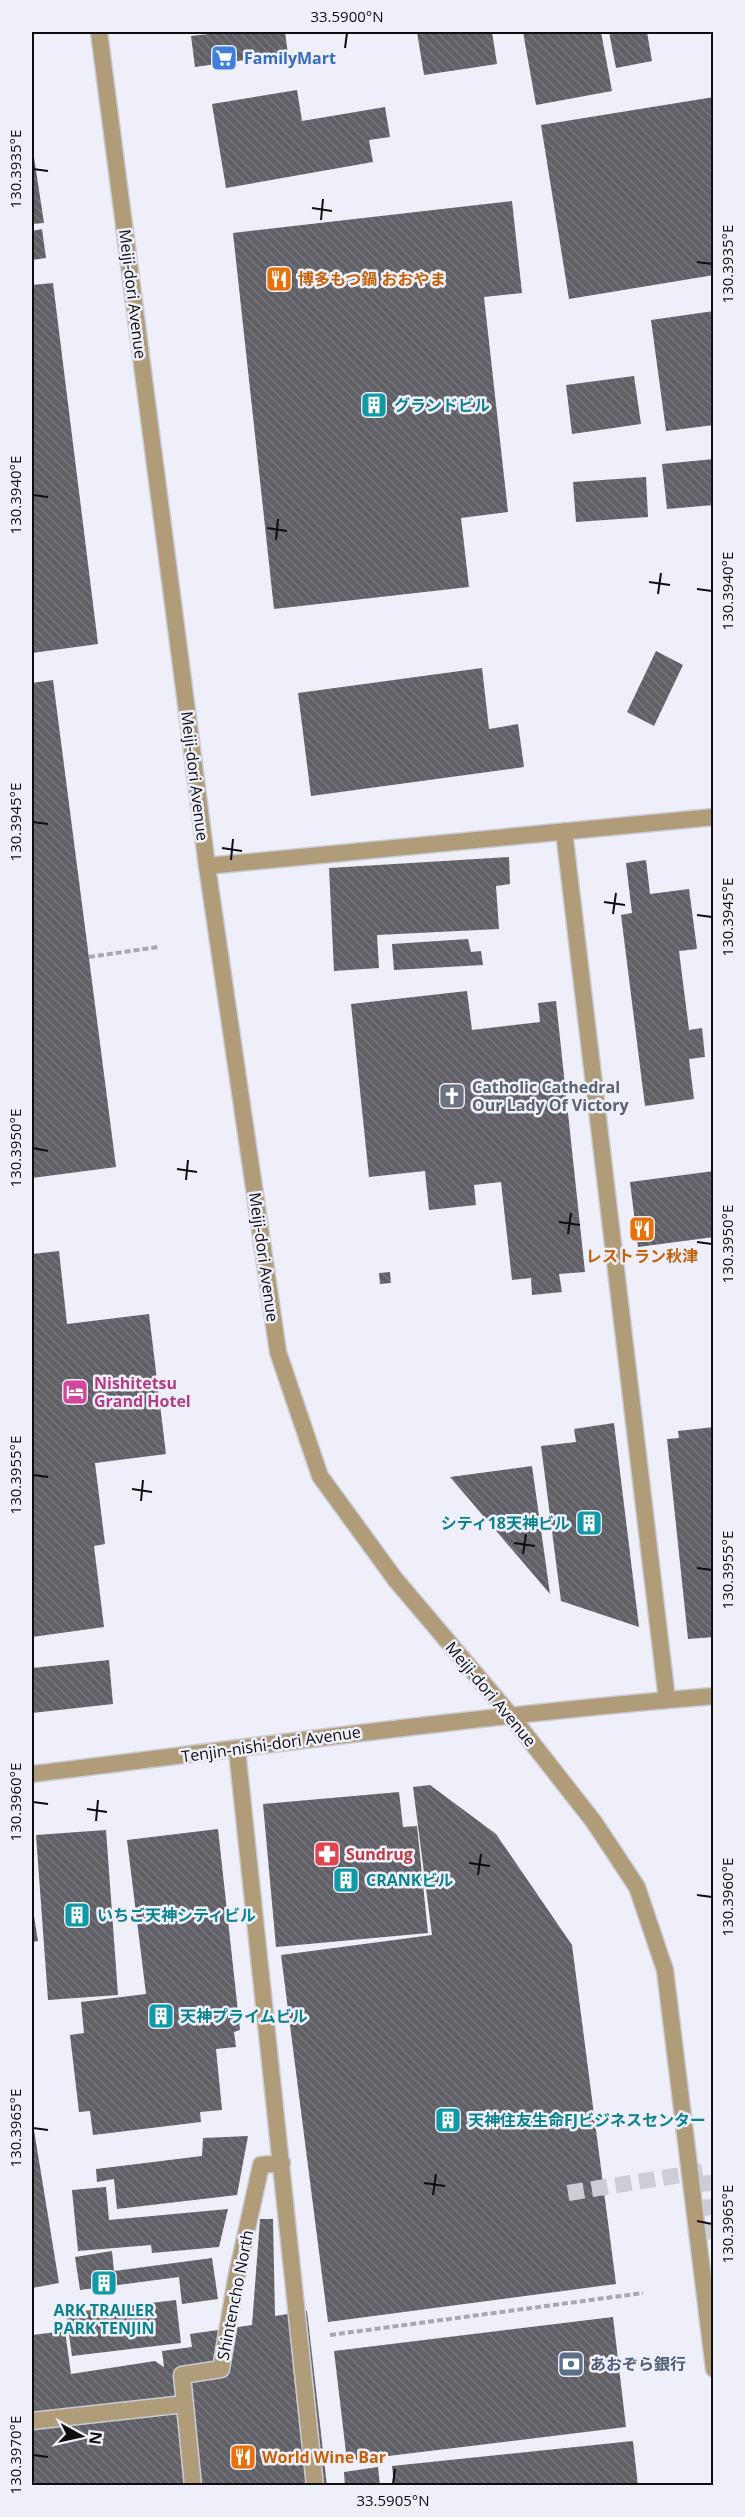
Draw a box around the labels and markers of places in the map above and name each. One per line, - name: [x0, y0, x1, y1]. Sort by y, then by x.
- supermarket icon: FamilyMart: [209, 43, 239, 73]
- place label: FamilyMart: [244, 47, 336, 69]
- restaurant icon: 博多もつ鍋 おおやま: [264, 264, 294, 294]
- place label: 博多もつ鍋 おおやま: [298, 268, 446, 290]
- building icon: グランドビル: [359, 390, 389, 420]
- place label: グランドビル: [394, 394, 490, 416]
- place label: Catholic Cathedral Our Lady Of Victory: [472, 1076, 629, 1116]
- church icon: Catholic Cathedral Our Lady Of Victory: [437, 1081, 467, 1111]
- restaurant icon: レストラン秋津: [627, 1214, 657, 1244]
- place label: レストラン秋津: [586, 1245, 698, 1267]
- place label: Nishitetsu Grand Hotel: [94, 1372, 191, 1412]
- hotel icon: Nishitetsu Grand Hotel: [60, 1377, 90, 1407]
- building icon: シティ18天神ビル: [574, 1508, 604, 1538]
- place label: シティ18天神ビル: [441, 1512, 570, 1534]
- pharmacy icon: Sundrug: [312, 1839, 342, 1869]
- place label: Sundrug: [346, 1843, 413, 1865]
- building icon: CRANKビル: [331, 1865, 361, 1895]
- place label: CRANKビル: [366, 1869, 453, 1891]
- building icon: いちご天神シティビル: [62, 1900, 92, 1930]
- place label: いちご天神シティビル: [97, 1904, 256, 1926]
- building icon: 天神プライムビル: [146, 2001, 176, 2031]
- place label: 天神プライムビル: [180, 2005, 308, 2027]
- building icon: 天神住友生命FJビジネスセンター: [433, 2105, 463, 2135]
- place label: 天神住友生命FJビジネスセンター: [468, 2109, 706, 2131]
- building icon: ARK TRAILER PARK TENJIN: [89, 2268, 119, 2298]
- place label: ARK TRAILER PARK TENJIN: [53, 2299, 155, 2339]
- bank icon: あおぞら銀行: [556, 2349, 586, 2379]
- place label: あおぞら銀行: [590, 2353, 686, 2375]
- restaurant icon: World Wine Bar: [228, 2442, 258, 2472]
- place label: World Wine Bar: [262, 2446, 386, 2468]

